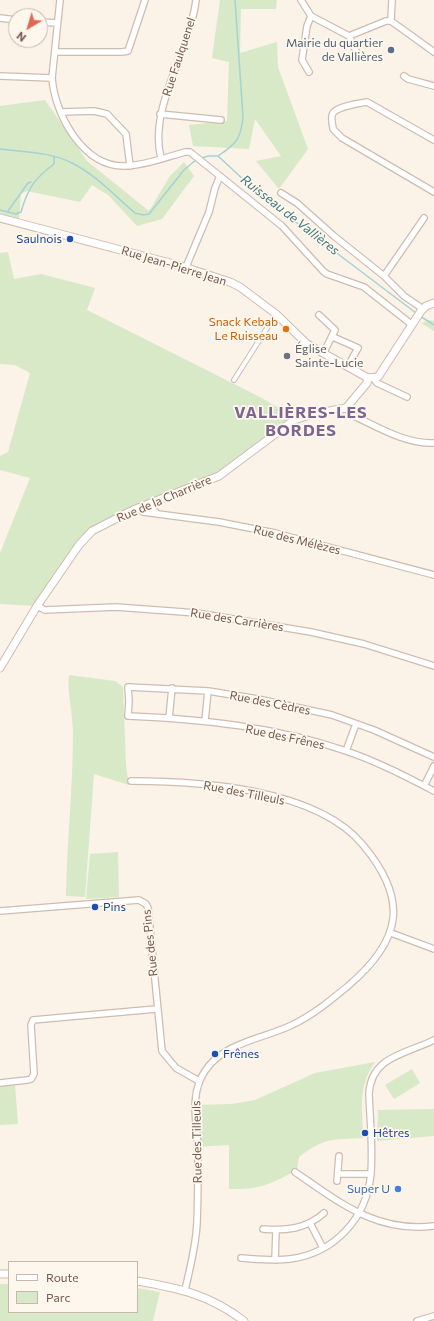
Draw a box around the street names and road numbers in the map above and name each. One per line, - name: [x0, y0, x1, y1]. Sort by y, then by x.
- street label: Rue Faulquenel: [159, 16, 199, 98]
- street label: Rue Jean-Pierre Jean: [120, 243, 228, 289]
- street label: Rue de la Charrière: [114, 472, 214, 526]
- street label: Rue des Mélèzes: [252, 522, 342, 558]
- street label: Rue des Carrières: [189, 606, 285, 634]
- street label: Rue des Cèdres: [228, 688, 312, 718]
- street label: Rue des Frênes: [244, 722, 326, 752]
- street label: Rue des Tilleuls: [202, 778, 286, 808]
- street label: Rue des Pins: [139, 909, 161, 977]
- street label: Rue des Tilleuls: [189, 1101, 205, 1183]

